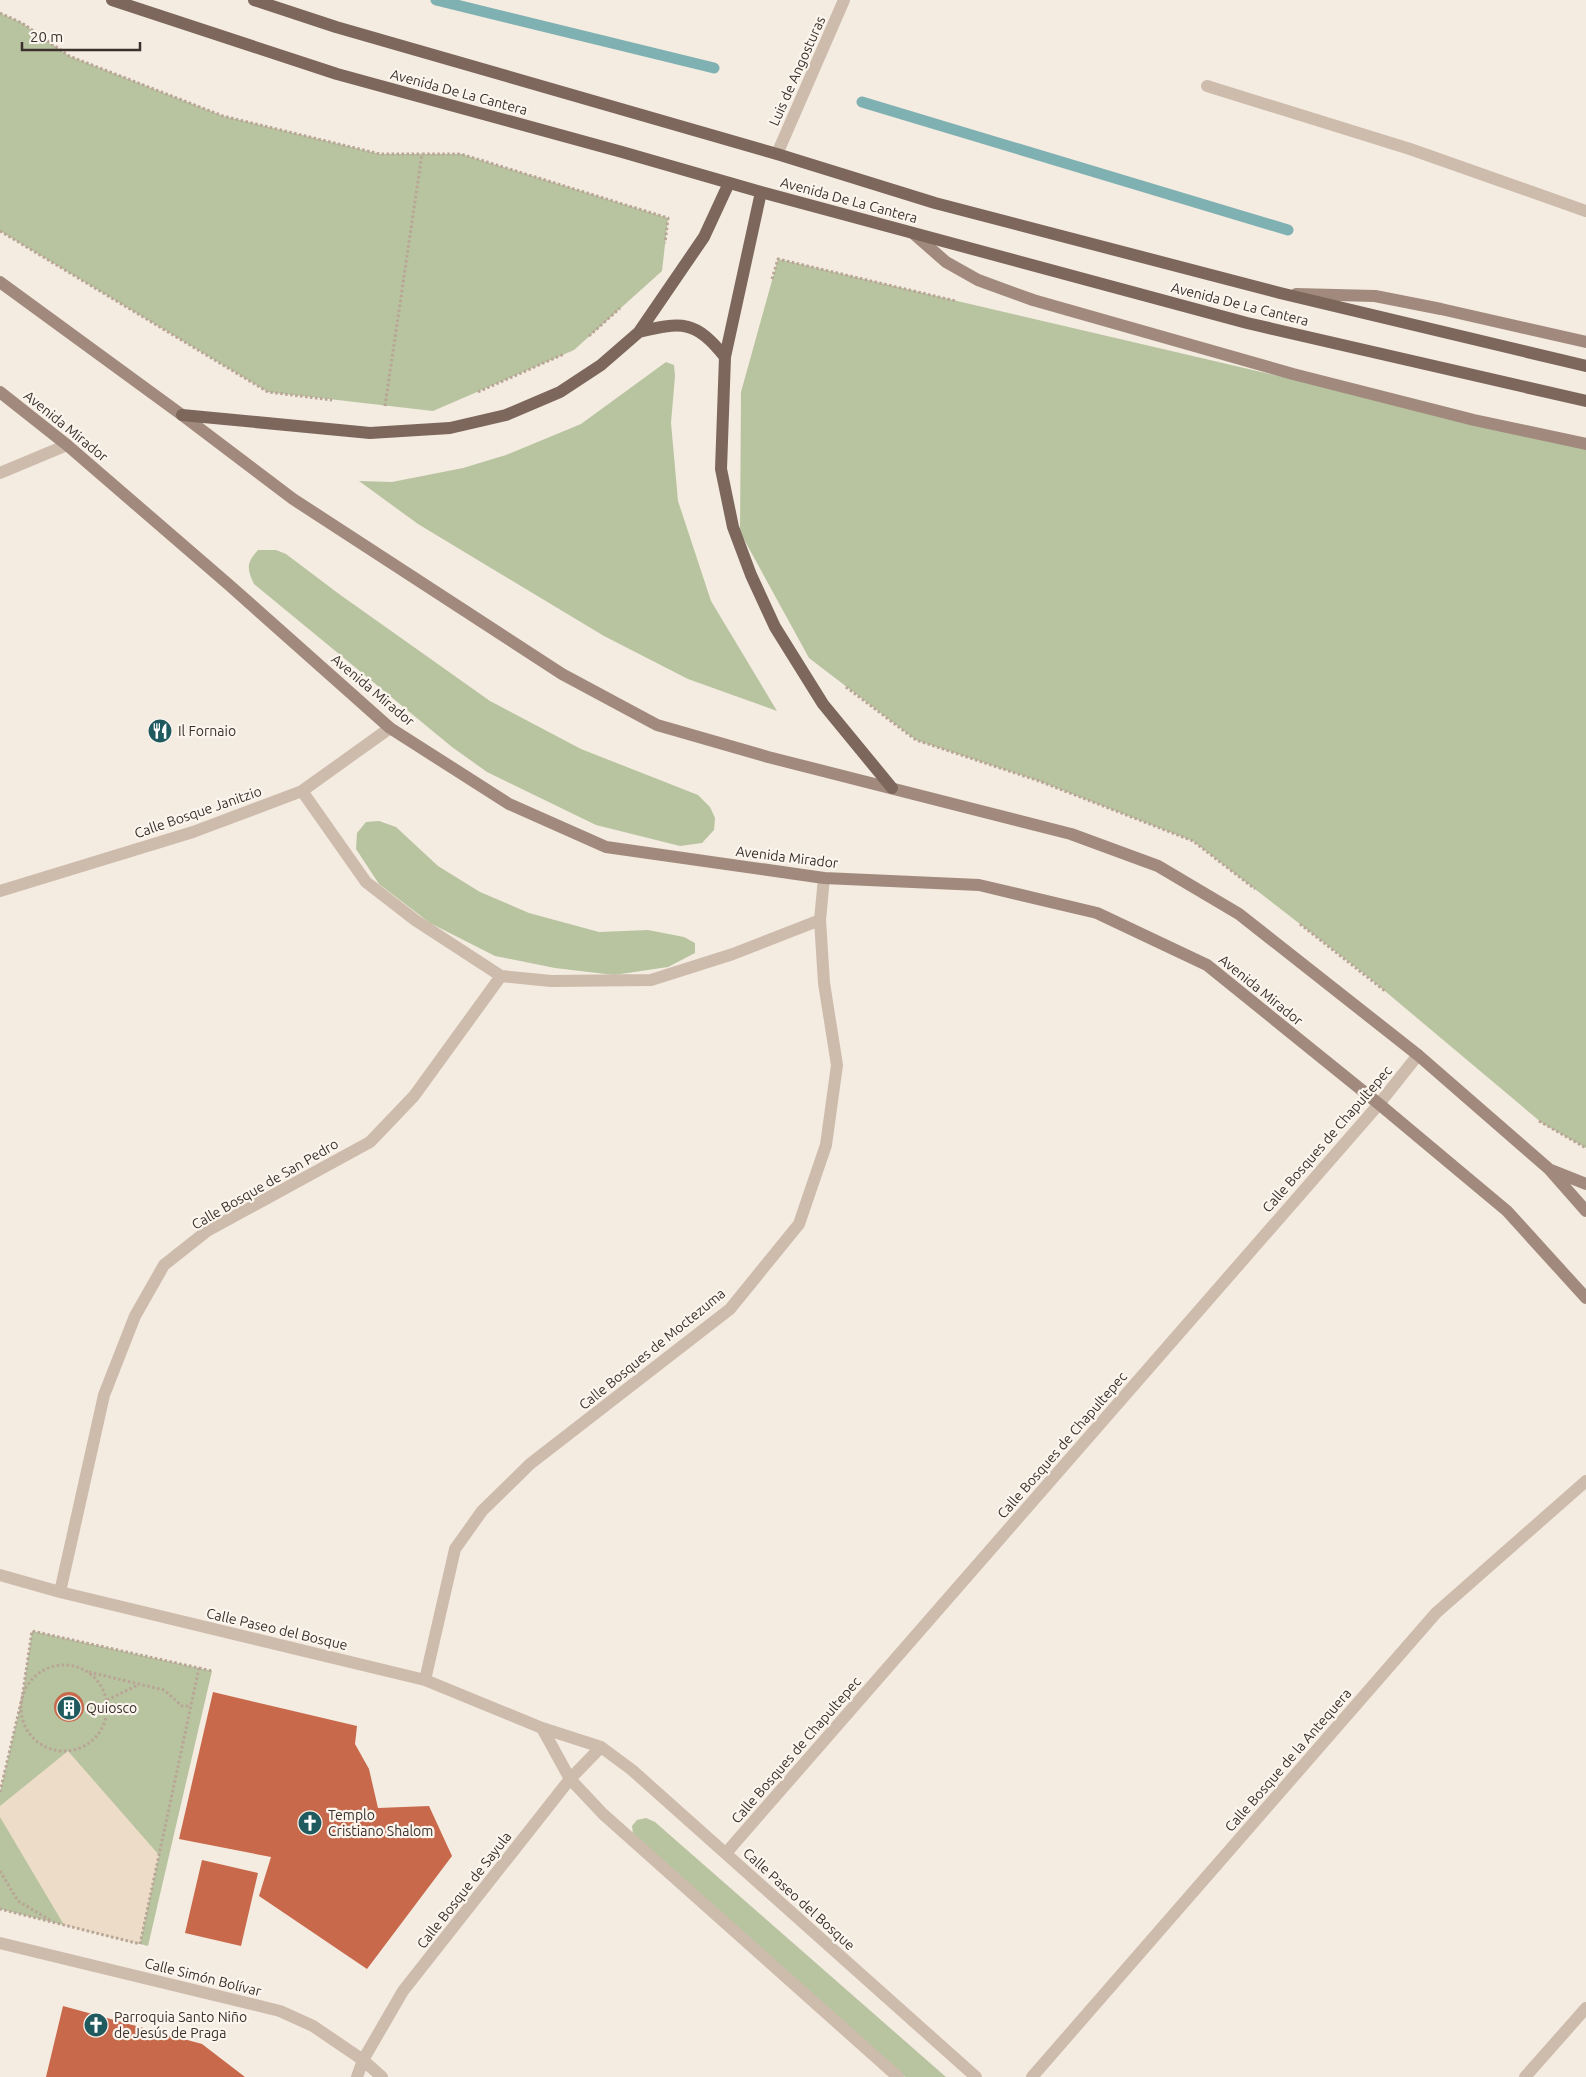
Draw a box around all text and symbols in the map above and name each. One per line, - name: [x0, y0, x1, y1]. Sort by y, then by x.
- street label: Luis de Angosturas: [766, 14, 828, 128]
- scale bar: [22, 20, 140, 52]
- text: 20 m: [30, 28, 63, 45]
- street label: Avenida De La Cantera: [389, 66, 529, 118]
- street label: Avenida De La Cantera: [779, 174, 919, 226]
- street label: Avenida De La Cantera: [1170, 279, 1310, 329]
- street label: Avenida Mirador: [21, 387, 112, 465]
- street label: Avenida Mirador: [328, 651, 418, 730]
- restaurant icon: Il Fornaio: [147, 718, 173, 744]
- place label: Il Fornaio: [178, 723, 236, 739]
- street label: Calle Bosque Janitzio: [132, 783, 264, 841]
- street label: Avenida Mirador: [735, 843, 840, 871]
- street label: Avenida Mirador: [1216, 951, 1307, 1029]
- street label: Calle Bosques de Chapultepec: [1259, 1062, 1395, 1215]
- street label: Calle Bosque de San Pedro: [189, 1135, 341, 1233]
- street label: Calle Bosques de Moctezuma: [576, 1285, 728, 1413]
- street label: Calle Bosques de Chapultepec: [994, 1368, 1130, 1521]
- street label: Calle Paseo del Bosque: [205, 1605, 349, 1653]
- street label: Calle Bosques de Chapultepec: [728, 1673, 864, 1826]
- street label: Calle Bosque de la Antequera: [1222, 1685, 1354, 1835]
- building icon: Quiosco: [56, 1695, 82, 1721]
- place label: Quiosco: [86, 1700, 137, 1716]
- place label: Templo Cristiano Shalom: [328, 1807, 433, 1839]
- church icon: Templo Cristiano Shalom: [297, 1810, 323, 1836]
- street label: Calle Bosque de Sayula: [413, 1828, 515, 1952]
- street label: Calle Paseo del Bosque: [740, 1845, 858, 1953]
- street label: Calle Simón Bolívar: [143, 1955, 264, 1999]
- place label: Parroquia Santo Niño de Jesús de Praga: [114, 2009, 247, 2041]
- church icon: Parroquia Santo Niño de Jesús de Praga: [83, 2012, 109, 2038]

